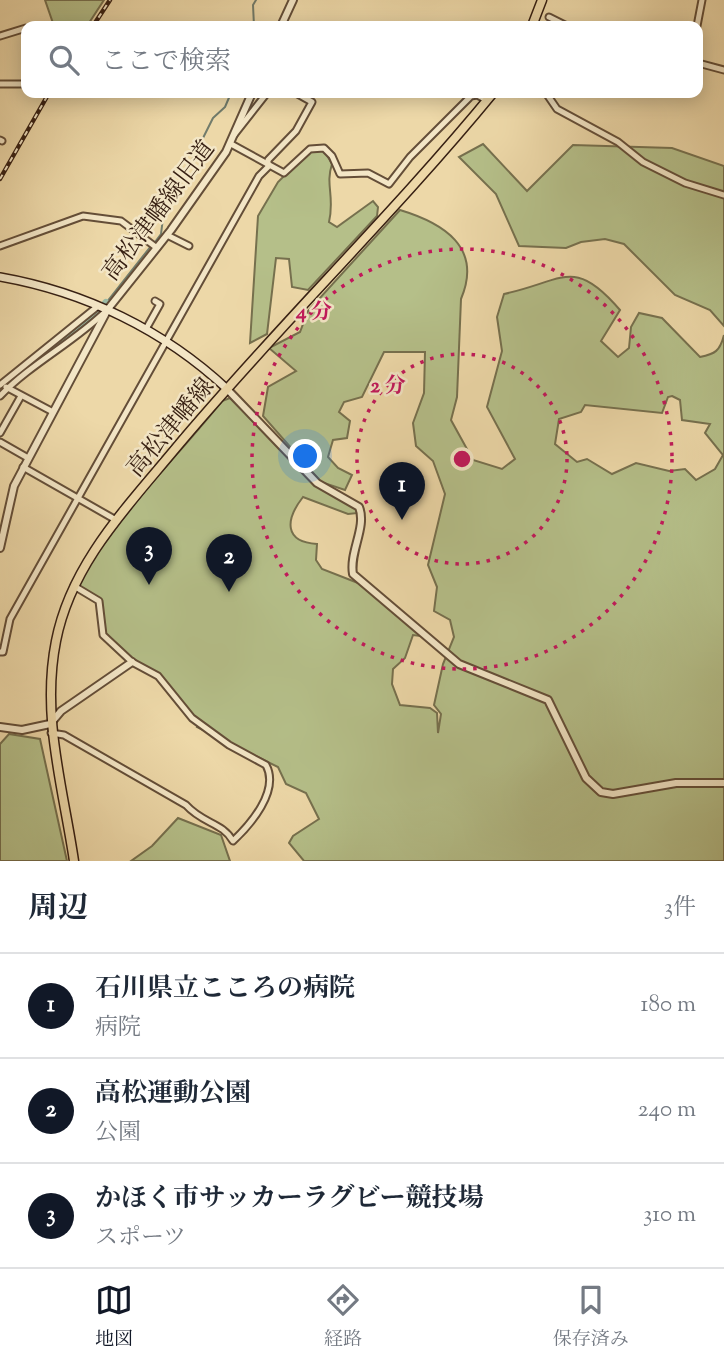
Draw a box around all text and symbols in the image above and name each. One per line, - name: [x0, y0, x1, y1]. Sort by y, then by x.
- search box: [21, 21, 703, 98]
- icon: search: [45, 41, 83, 79]
- text: ここで検索: [101, 44, 231, 81]
- street label: 高松津幡線旧道: [95, 134, 224, 289]
- text: 4 分: [295, 298, 332, 328]
- street label: 高松津幡線: [120, 371, 223, 485]
- text: 2 分: [370, 372, 406, 402]
- your location: [288, 439, 322, 473]
- centre of rings: [450, 447, 474, 471]
- pin: 1: [379, 462, 425, 520]
- pin: 3: [126, 527, 172, 585]
- pin: 2: [206, 534, 252, 592]
- text: 周辺: [28, 888, 88, 931]
- text: 3件: [664, 892, 696, 925]
- text: 石川県立こころの病院: [95, 971, 355, 1008]
- text: 1: [47, 989, 55, 1022]
- text: 180 m: [641, 989, 696, 1022]
- text: 病院: [95, 1012, 141, 1045]
- text: 高松運動公園: [95, 1076, 251, 1113]
- text: 2: [46, 1094, 56, 1127]
- text: 240 m: [638, 1094, 696, 1127]
- text: 公園: [95, 1117, 141, 1150]
- text: かほく市サッカーラグビー競技場: [95, 1181, 483, 1218]
- text: 3: [46, 1199, 56, 1232]
- text: 310 m: [643, 1199, 696, 1232]
- text: スポーツ: [95, 1222, 186, 1255]
- tab: 地図: [95, 1281, 133, 1354]
- tab: 経路: [324, 1281, 362, 1354]
- tab: 保存済み: [553, 1281, 629, 1354]

